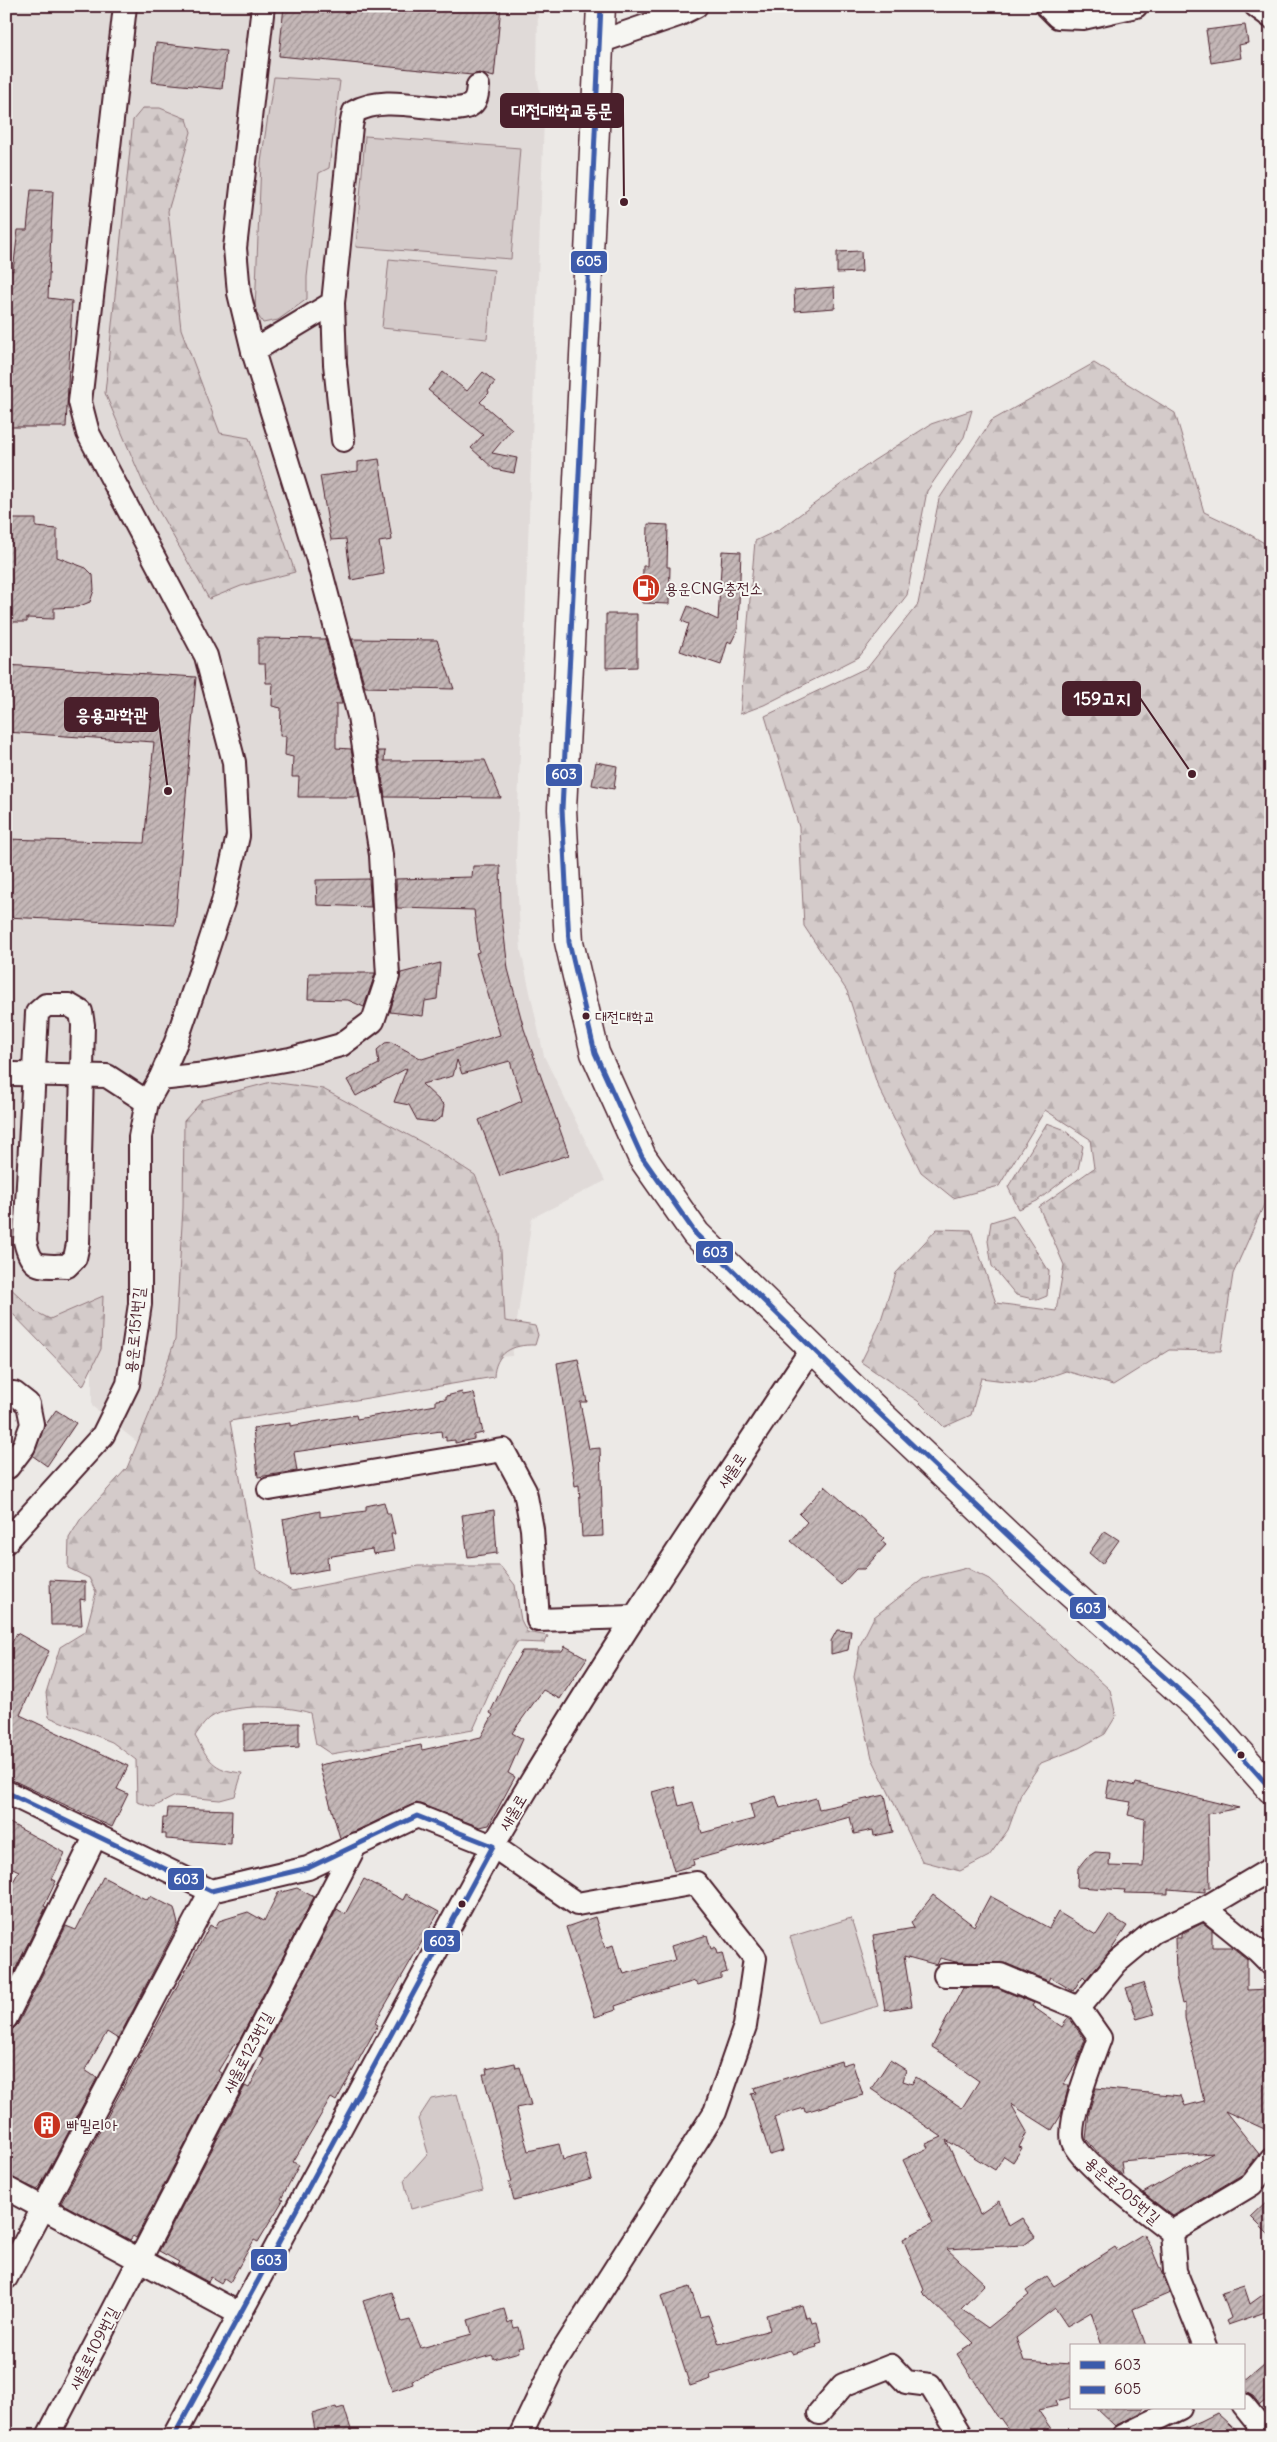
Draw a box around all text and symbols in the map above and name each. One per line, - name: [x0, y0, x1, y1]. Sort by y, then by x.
- callout: 대전대학교동문: [501, 94, 623, 127]
- text: 대전대학교동문: [511, 99, 613, 122]
- line badge: 605: [570, 250, 608, 274]
- text: 605: [576, 252, 602, 270]
- fuel station icon: 용운CNG충전소: [631, 573, 661, 603]
- place label: 용운CNG충전소: [665, 578, 763, 598]
- callout: 159고지: [1063, 682, 1140, 715]
- text: 159고지: [1074, 687, 1130, 710]
- callout: 응용과학관: [65, 698, 158, 731]
- text: 응용과학관: [76, 703, 149, 726]
- line badge: 603: [545, 763, 583, 787]
- text: 603: [551, 765, 577, 783]
- place label: 대전대학교: [595, 1007, 655, 1026]
- marker: 대전대학교: [581, 1011, 591, 1021]
- line badge: 603: [695, 1240, 734, 1264]
- text: 603: [702, 1243, 728, 1261]
- street label: 용운로151번길: [120, 1286, 148, 1374]
- street label: 새울로: [712, 1448, 750, 1492]
- line badge: 603: [1069, 1596, 1107, 1620]
- text: 603: [1075, 1599, 1101, 1617]
- unlabelled marker: [1236, 1750, 1246, 1760]
- street label: 새울로: [493, 1790, 531, 1834]
- line badge: 603: [167, 1867, 205, 1891]
- text: 603: [173, 1870, 199, 1888]
- unlabelled marker: [457, 1899, 467, 1909]
- line badge: 603: [423, 1929, 461, 1953]
- text: 603: [429, 1932, 455, 1950]
- street label: 새울로123번길: [217, 2008, 277, 2096]
- building icon: 빠밀리아: [32, 2110, 62, 2140]
- place label: 빠밀리아: [66, 2115, 118, 2135]
- street label: 용운로205번길: [1081, 2152, 1165, 2228]
- line badge: 603: [250, 2248, 288, 2272]
- text: 603: [256, 2251, 282, 2269]
- street label: 새울로109번길: [64, 2303, 122, 2393]
- legend: [1070, 2344, 1244, 2410]
- text: 603: [1114, 2355, 1141, 2374]
- text: 605: [1114, 2379, 1141, 2398]

